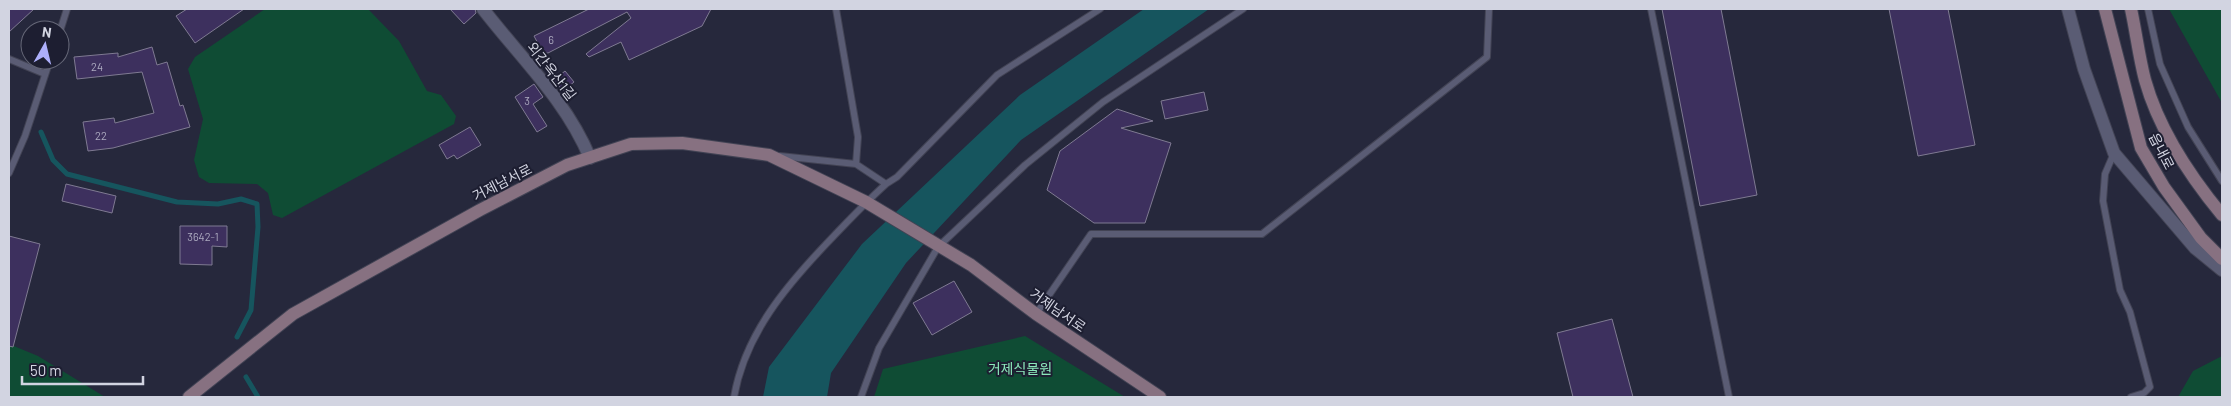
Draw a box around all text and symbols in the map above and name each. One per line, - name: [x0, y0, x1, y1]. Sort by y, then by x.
- north arrow: [20, 20, 70, 70]
- text: N: [41, 23, 53, 41]
- house number: 6: [548, 33, 554, 46]
- street label: 외간옥산1길: [524, 38, 580, 104]
- house number: 24: [91, 60, 103, 73]
- house number: 3: [524, 94, 530, 107]
- house number: 22: [95, 129, 107, 142]
- street label: 읍내로: [2146, 130, 2178, 172]
- street label: 거제남서로: [469, 160, 535, 204]
- house number: 3642-1: [187, 230, 219, 243]
- street label: 거제남서로: [1027, 285, 1089, 335]
- scale bar: [22, 354, 144, 386]
- park label: 거제식물원: [988, 360, 1052, 377]
- text: 50 m: [30, 361, 62, 379]

